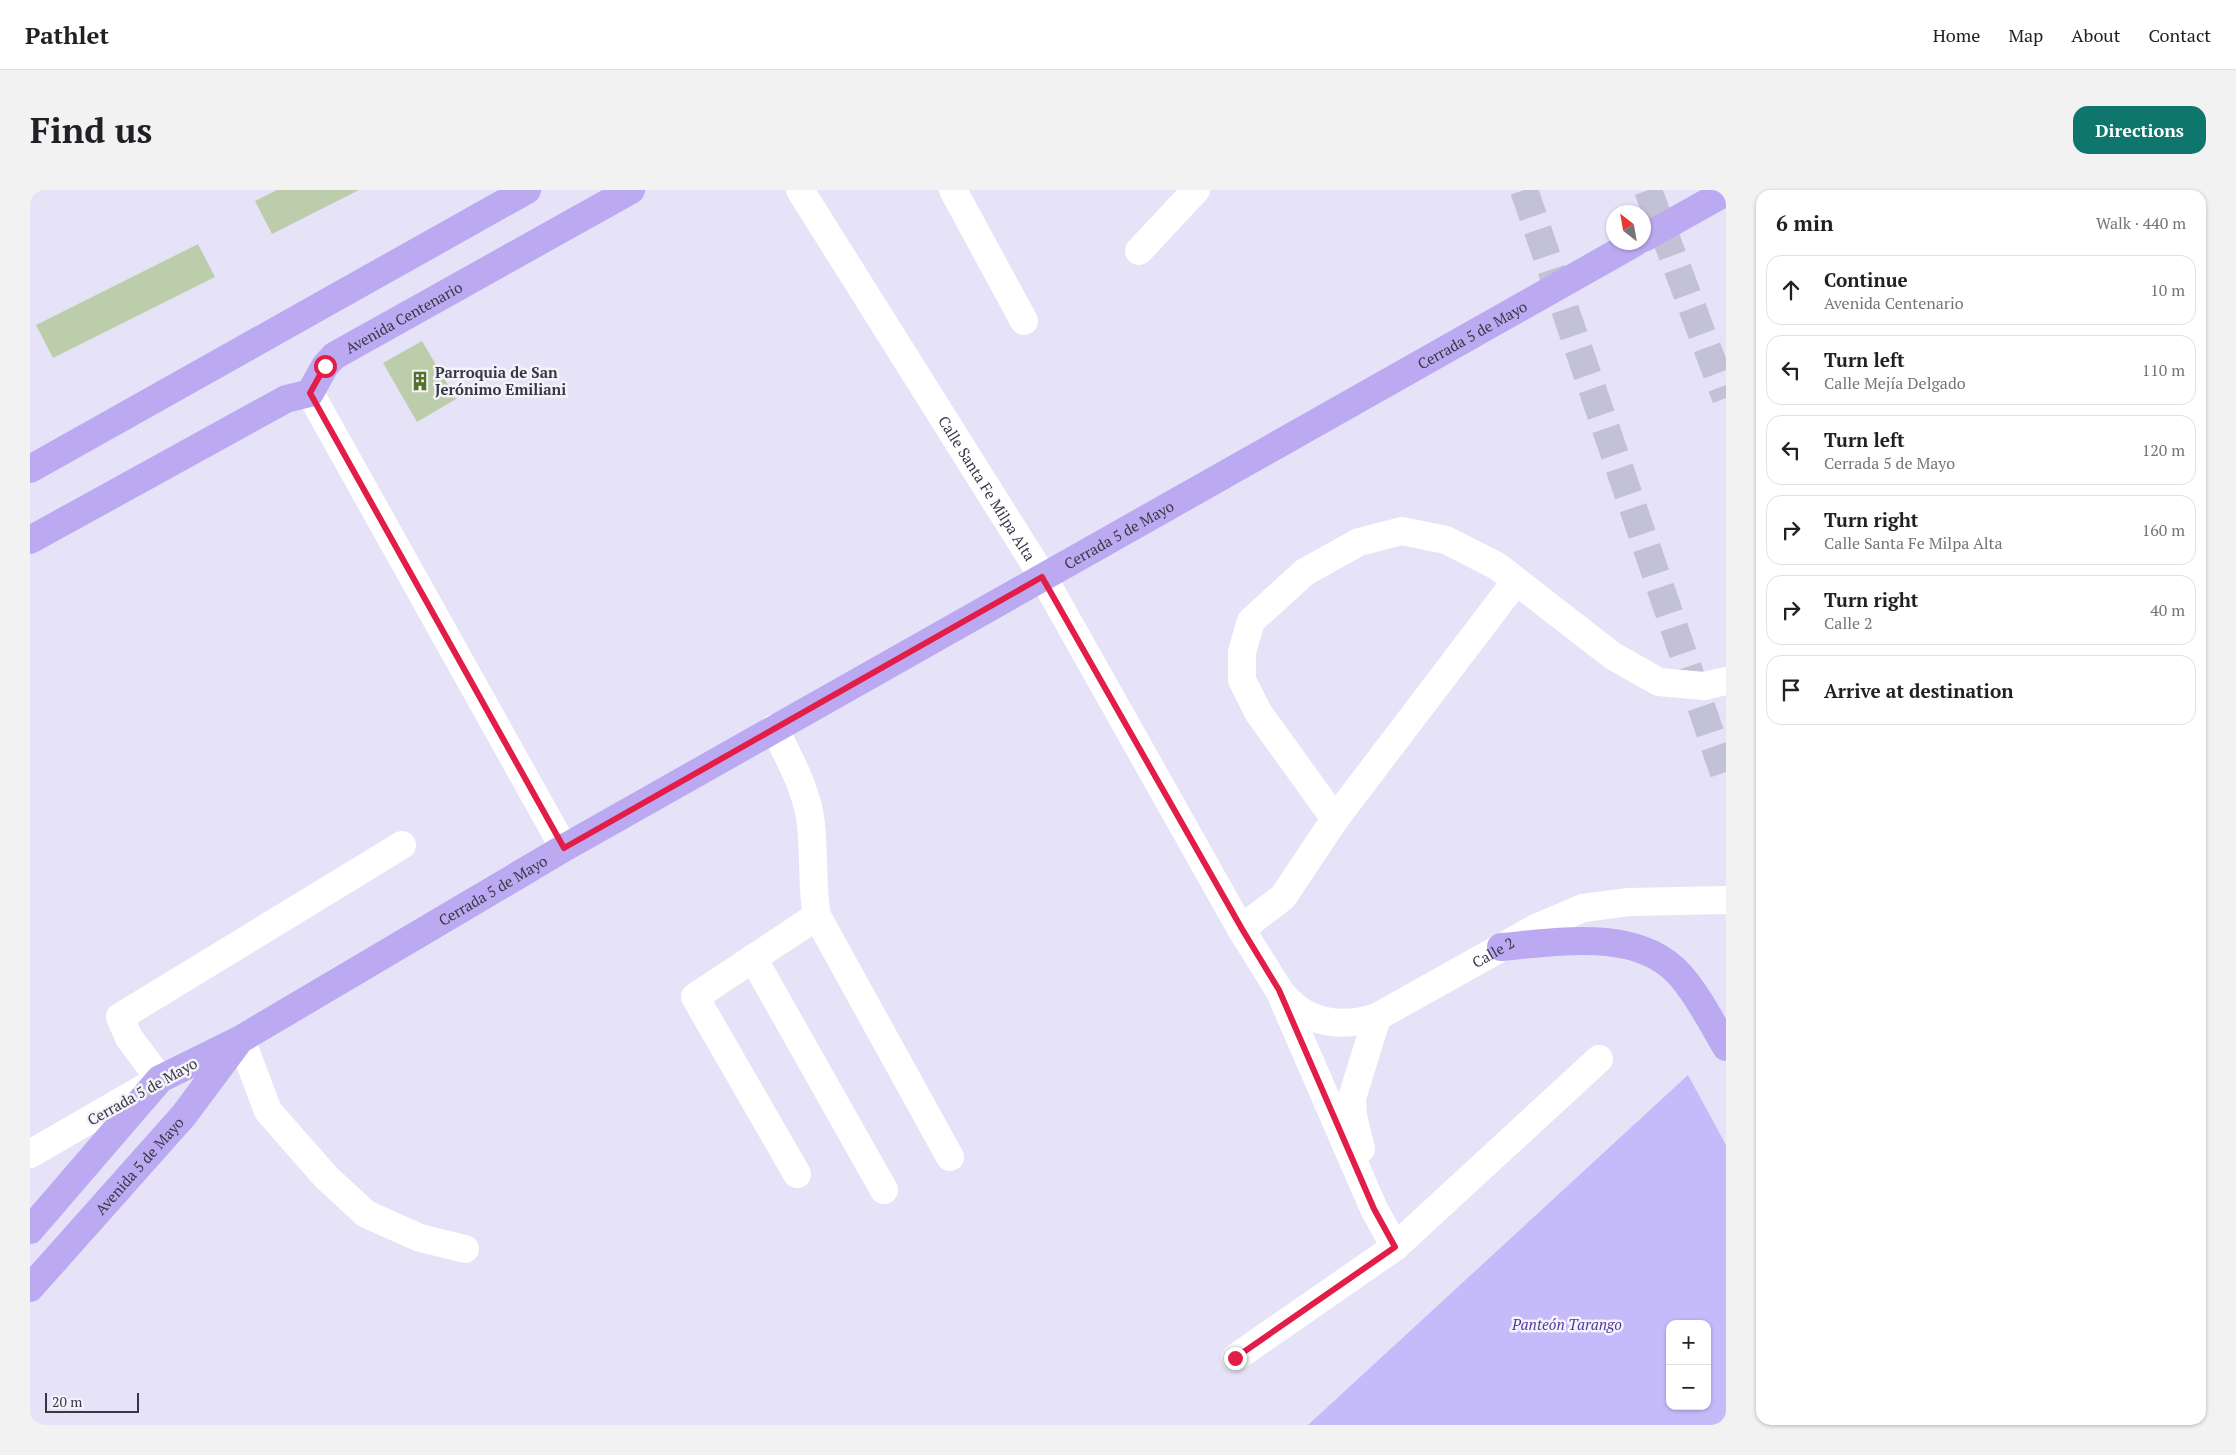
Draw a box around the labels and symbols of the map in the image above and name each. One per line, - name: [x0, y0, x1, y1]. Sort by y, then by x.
- north arrow: [1606, 205, 1651, 250]
- street label: Avenida Centenario: [341, 276, 466, 358]
- street label: Cerrada 5 de Mayo: [1414, 296, 1531, 374]
- route start: [314, 355, 337, 378]
- place label: Parroquia de San Jerónimo Emiliani: [435, 362, 566, 399]
- building icon: Parroquia de San Jerónimo Emiliani: [409, 370, 431, 392]
- street label: Calle Santa Fe Milpa Alta: [934, 412, 1040, 565]
- street label: Cerrada 5 de Mayo: [1060, 495, 1177, 573]
- street label: Cerrada 5 de Mayo: [435, 850, 551, 930]
- street label: Calle 2: [1468, 932, 1518, 972]
- street label: Cerrada 5 de Mayo: [83, 1052, 201, 1130]
- street label: Avenida 5 de Mayo: [90, 1112, 188, 1219]
- park label: Panteón Tarango: [1511, 1314, 1622, 1334]
- route end: [1224, 1347, 1247, 1370]
- scale bar: [45, 1390, 139, 1413]

